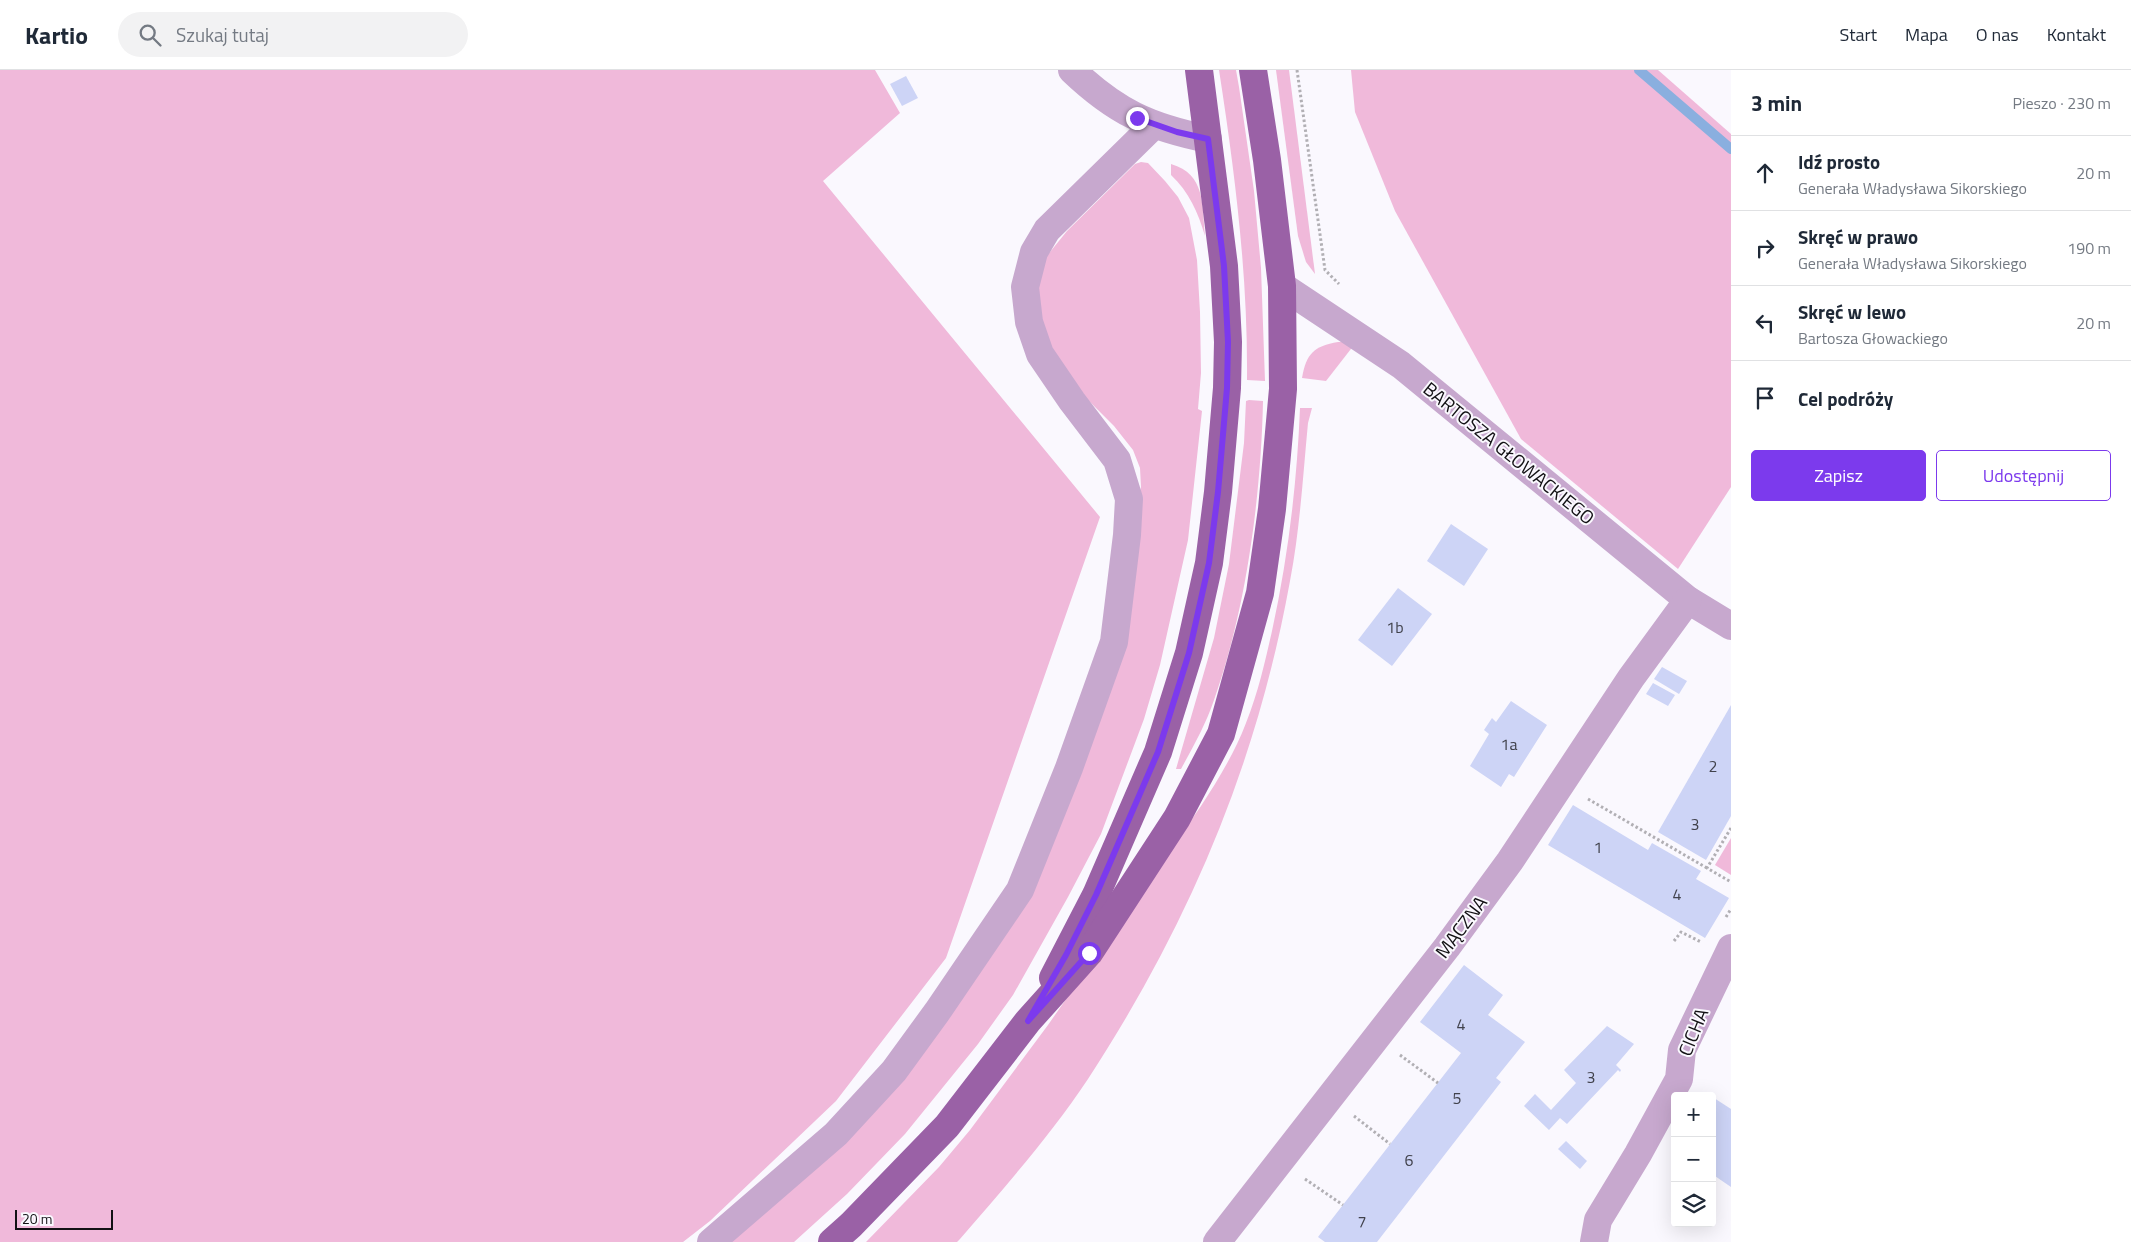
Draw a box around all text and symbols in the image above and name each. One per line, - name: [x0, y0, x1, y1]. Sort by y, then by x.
- search box: [118, 12, 468, 57]
- text: Kartio: [25, 17, 88, 53]
- text: Szukaj tutaj: [176, 20, 269, 49]
- icon: search: [136, 21, 164, 49]
- text: Start: [1840, 21, 1877, 48]
- text: Mapa: [1905, 21, 1948, 48]
- text: O nas: [1976, 21, 2019, 48]
- text: Kontakt: [2047, 21, 2106, 48]
- text: 3 min: [1751, 87, 1802, 119]
- text: Pieszo · 230 m: [2013, 91, 2111, 115]
- route end: [1126, 107, 1149, 130]
- text: Idź prosto: [1798, 147, 1880, 176]
- icon: ahead: [1751, 159, 1779, 187]
- text: 20 m: [2076, 161, 2111, 185]
- text: Generała Władysława Sikorskiego: [1798, 176, 2027, 200]
- text: Skręć w prawo: [1798, 222, 1918, 251]
- icon: right: [1751, 234, 1779, 262]
- text: 190 m: [2067, 236, 2111, 260]
- text: Generała Władysława Sikorskiego: [1798, 251, 2027, 275]
- text: Skręć w lewo: [1798, 297, 1906, 326]
- icon: left: [1751, 309, 1779, 337]
- text: 20 m: [2076, 311, 2111, 335]
- text: Bartosza Głowackiego: [1798, 326, 1948, 350]
- street label: BARTOSZA GŁOWACKIEGO: [1417, 374, 1601, 531]
- icon: arrive: [1751, 384, 1779, 412]
- text: Cel podróży: [1798, 384, 1893, 413]
- button: Zapisz: [1751, 450, 1926, 501]
- button: Udostępnij: [1936, 450, 2111, 501]
- house number: 1b: [1386, 615, 1404, 639]
- house number: 1a: [1501, 732, 1517, 756]
- house number: 2: [1709, 754, 1717, 778]
- house number: 3: [1691, 812, 1699, 836]
- house number: 1: [1594, 835, 1602, 859]
- house number: 4: [1673, 882, 1682, 906]
- street label: MĄCZNA: [1427, 889, 1494, 964]
- route start: [1078, 942, 1101, 965]
- street label: CICHA: [1670, 1003, 1715, 1060]
- house number: 4: [1457, 1012, 1466, 1036]
- house number: 3: [1587, 1065, 1595, 1089]
- house number: 5: [1453, 1086, 1462, 1110]
- map controls: [1671, 1092, 1716, 1227]
- button: +: [1671, 1092, 1716, 1137]
- button: −: [1671, 1137, 1716, 1182]
- house number: 6: [1405, 1148, 1414, 1172]
- button: layers: [1671, 1182, 1716, 1227]
- scale bar: [15, 1207, 112, 1230]
- text: 20 m: [22, 1208, 52, 1229]
- house number: 7: [1358, 1209, 1366, 1233]

